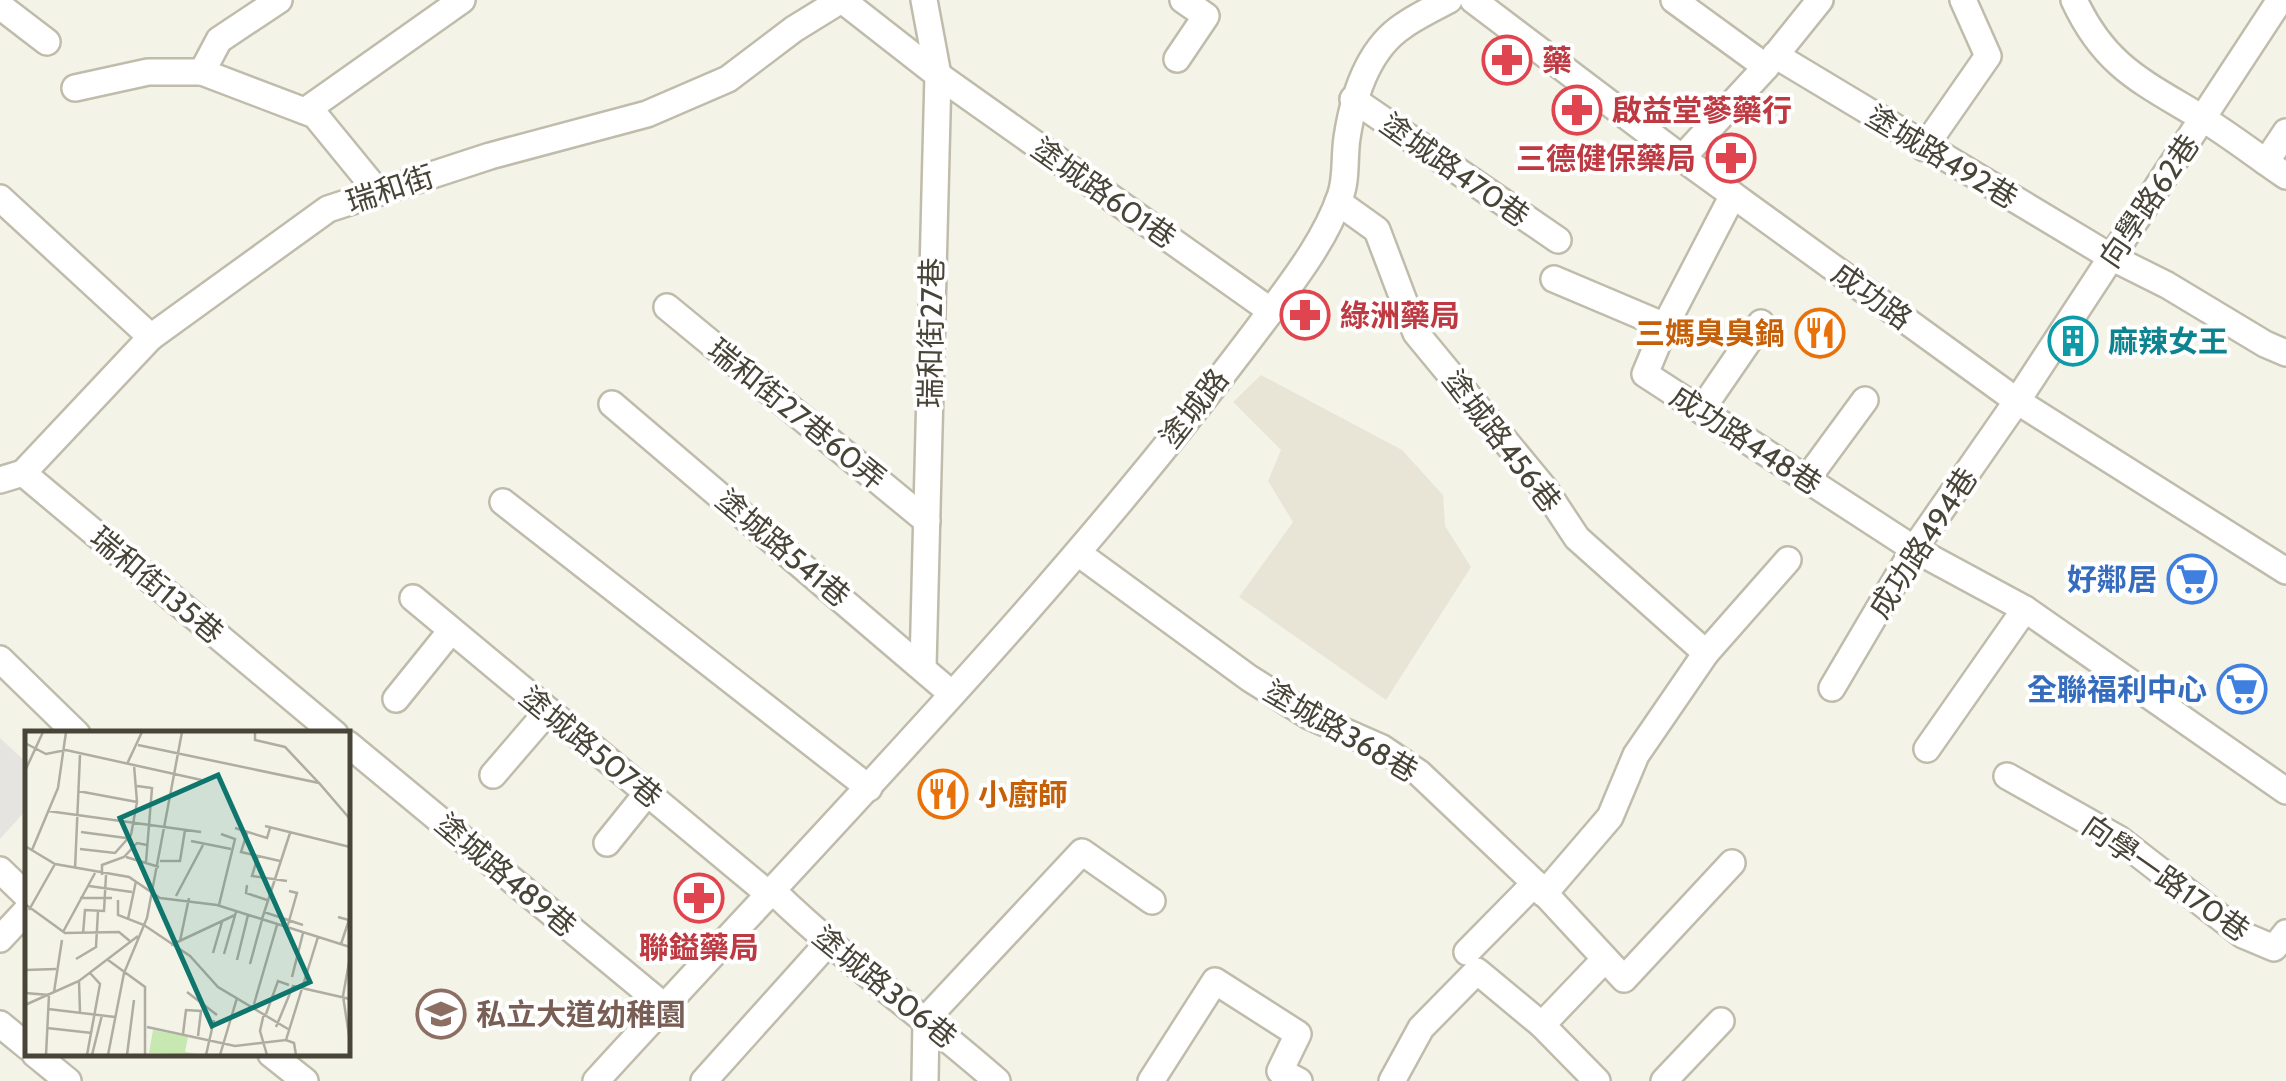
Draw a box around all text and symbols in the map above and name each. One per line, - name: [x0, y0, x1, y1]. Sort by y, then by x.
- pharmacy icon: 藥: [1481, 34, 1533, 86]
- place label: 藥: [1542, 42, 1572, 79]
- pharmacy icon: 啟益堂蔘藥行: [1551, 84, 1603, 136]
- place label: 啟益堂蔘藥行: [1612, 92, 1792, 129]
- street label: 塗城路492巷: [1860, 97, 2024, 217]
- street label: 塗城路470巷: [1373, 105, 1537, 235]
- street label: 向學路62巷: [2091, 127, 2207, 275]
- street label: 塗城路601巷: [1025, 130, 1183, 256]
- pharmacy icon: 三德健保藥局: [1705, 132, 1757, 184]
- place label: 三德健保藥局: [1516, 140, 1696, 177]
- street label: 瑞和街: [341, 157, 439, 221]
- street label: 成功路: [1825, 255, 1919, 337]
- street label: 瑞和街27巷: [911, 257, 951, 409]
- pharmacy icon: 綠洲藥局: [1279, 289, 1331, 341]
- place label: 綠洲藥局: [1340, 297, 1460, 334]
- restaurant icon: 三媽臭臭鍋: [1794, 307, 1846, 359]
- place label: 三媽臭臭鍋: [1635, 315, 1785, 352]
- building icon: 麻辣女王: [2047, 315, 2099, 367]
- place label: 麻辣女王: [2108, 323, 2228, 360]
- street label: 瑞和街27巷60弄: [700, 331, 894, 497]
- street label: 塗城路: [1152, 361, 1236, 455]
- street label: 塗城路456巷: [1435, 362, 1569, 520]
- street label: 成功路448巷: [1663, 377, 1829, 503]
- street label: 成功路494巷: [1861, 461, 1985, 625]
- street label: 塗城路541巷: [709, 481, 857, 615]
- street label: 瑞和街135巷: [83, 519, 231, 651]
- supermarket icon: 好鄰居: [2166, 553, 2218, 605]
- place label: 好鄰居: [2067, 561, 2157, 598]
- supermarket icon: 全聯福利中心: [2216, 663, 2268, 715]
- place label: 全聯福利中心: [2027, 671, 2207, 708]
- street label: 塗城路368巷: [1258, 672, 1424, 790]
- street label: 塗城路507巷: [513, 679, 669, 815]
- inset map: [25, 731, 350, 1056]
- restaurant icon: 小廚師: [917, 768, 969, 820]
- place label: 小廚師: [978, 776, 1068, 813]
- street label: 塗城路489巷: [428, 805, 584, 945]
- street label: 向學一路170巷: [2075, 807, 2257, 949]
- pharmacy icon: 聯鎰藥局: [673, 872, 725, 924]
- street label: 塗城路306巷: [806, 918, 964, 1056]
- place label: 聯鎰藥局: [639, 929, 759, 966]
- school or university icon: 私立大道幼稚園: [415, 988, 467, 1040]
- place label: 私立大道幼稚園: [476, 996, 686, 1033]

